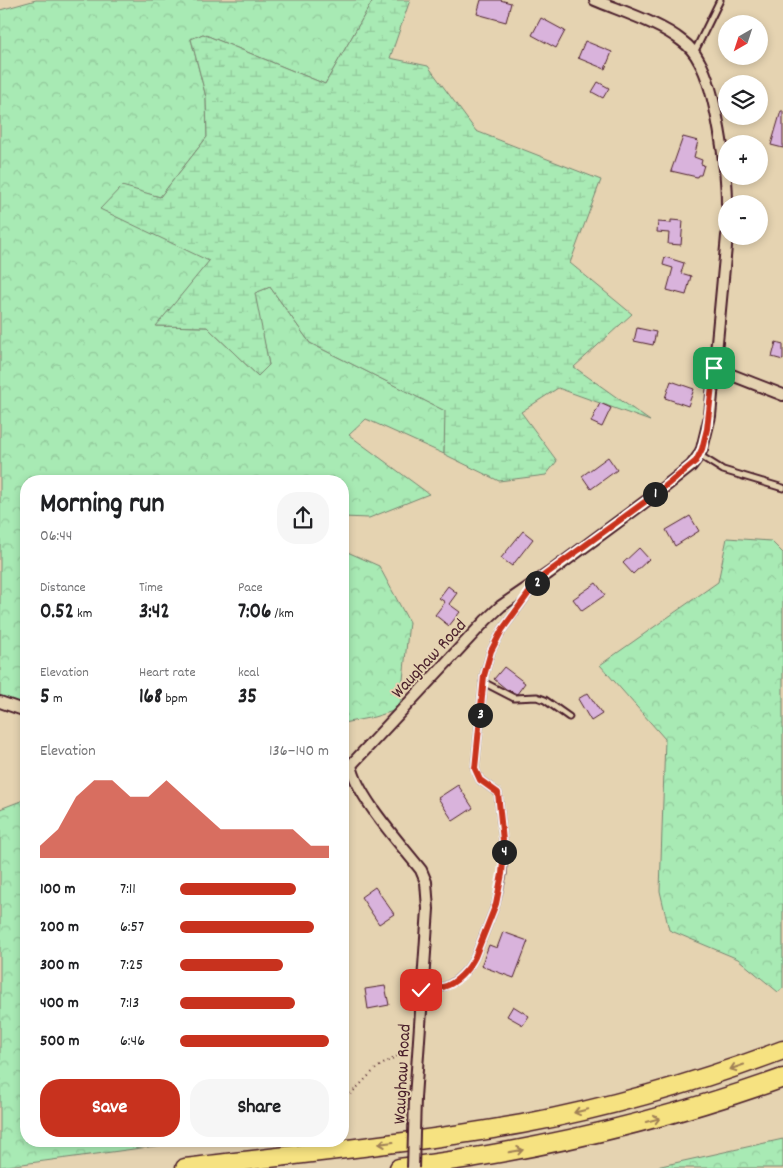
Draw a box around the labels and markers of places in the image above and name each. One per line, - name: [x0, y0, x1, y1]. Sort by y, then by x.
- pin: [693, 347, 735, 389]
- pin: 1: [642, 482, 668, 506]
- pin: 2: [524, 570, 550, 596]
- pin: 3: [468, 702, 492, 728]
- pin: 4: [492, 840, 516, 864]
- pin: [400, 969, 442, 1011]

